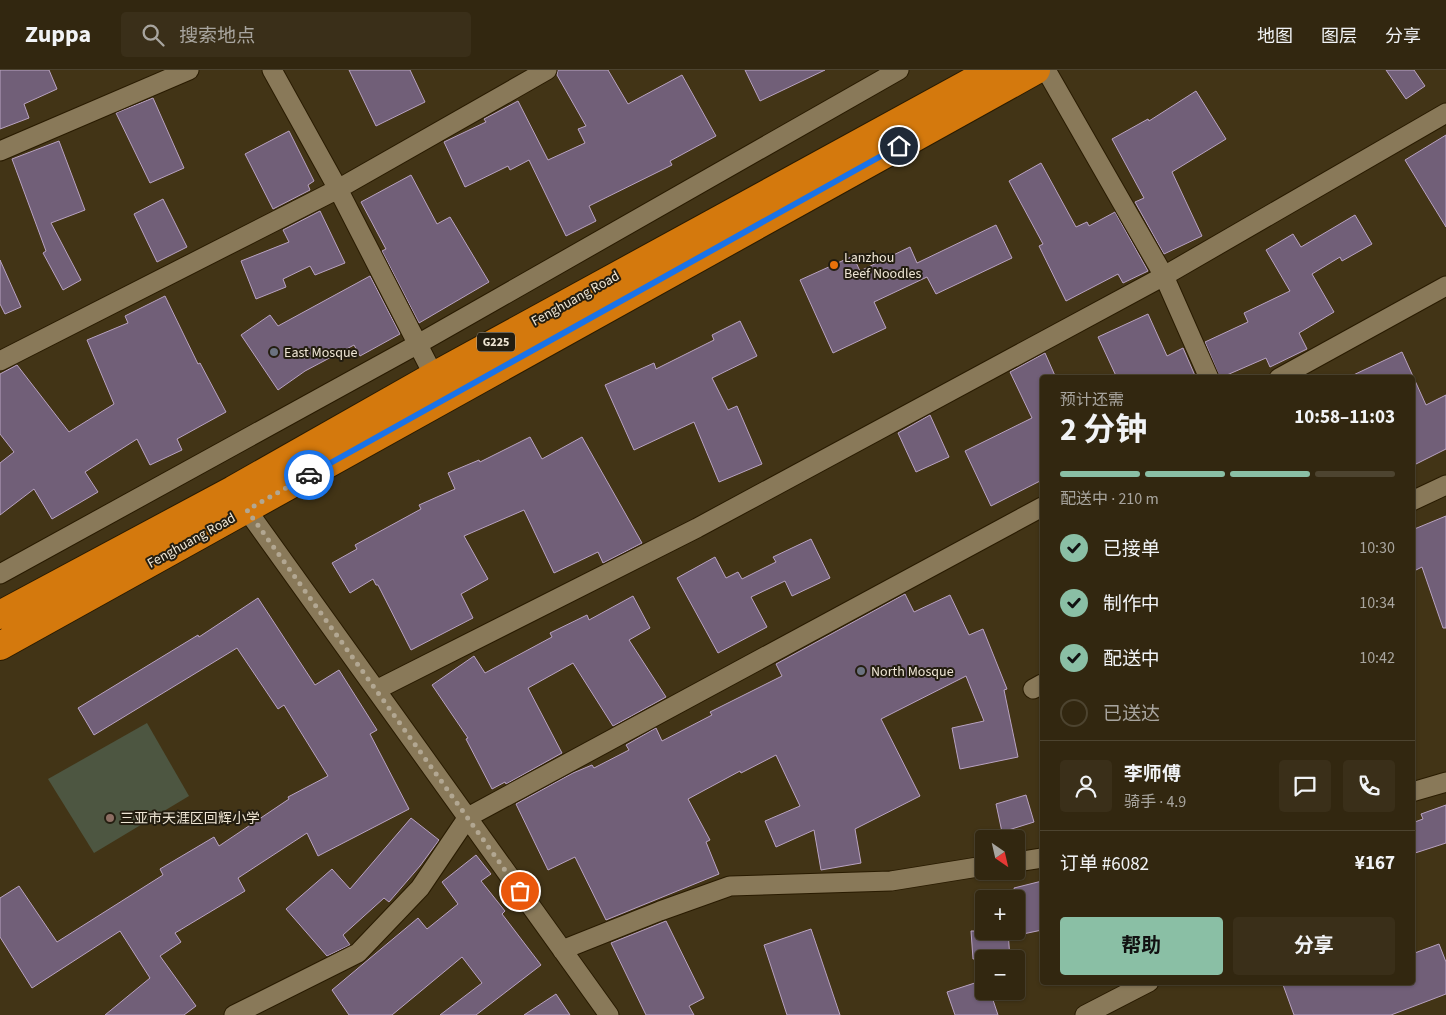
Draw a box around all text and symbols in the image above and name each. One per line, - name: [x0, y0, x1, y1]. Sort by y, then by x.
- search box: [121, 12, 471, 57]
- text: Zuppa: [25, 17, 91, 52]
- icon: search: [139, 21, 167, 49]
- text: 搜索地点: [179, 23, 255, 50]
- text: 地图: [1257, 24, 1293, 49]
- text: 图层: [1321, 24, 1357, 49]
- text: 分享: [1385, 24, 1421, 49]
- pin: [878, 125, 920, 167]
- icon: home: [885, 132, 913, 160]
- place label: Lanzhou Beef Noodles: [844, 248, 921, 284]
- marker: Lanzhou Beef Noodles: [828, 259, 840, 271]
- street label: Fenghuang Road: [528, 266, 623, 331]
- road number: G225: [477, 332, 515, 352]
- place label: East Mosque: [284, 343, 358, 363]
- marker: East Mosque: [268, 346, 280, 358]
- text: 预计还需: [1060, 389, 1124, 411]
- text: 10:58–11:03: [1294, 404, 1395, 431]
- text: 2 分钟: [1060, 407, 1147, 453]
- courier: [284, 450, 334, 500]
- icon: car: [295, 461, 323, 489]
- text: 配送中 · 210 m: [1060, 488, 1159, 510]
- street label: Fenghuang Road: [144, 508, 239, 573]
- icon: check: [1060, 534, 1088, 562]
- text: 已接单: [1103, 536, 1160, 563]
- text: 10:30: [1359, 537, 1395, 559]
- icon: check: [1060, 589, 1088, 617]
- text: 制作中: [1103, 591, 1160, 618]
- text: 10:34: [1359, 592, 1395, 614]
- icon: check: [1060, 644, 1088, 672]
- text: 配送中: [1103, 646, 1160, 673]
- text: 10:42: [1359, 647, 1395, 669]
- place label: North Mosque: [871, 662, 954, 682]
- marker: North Mosque: [855, 665, 867, 677]
- text: 已送达: [1103, 701, 1160, 728]
- button: person: [1060, 760, 1112, 812]
- button: chat: [1279, 760, 1331, 812]
- button: phone: [1343, 760, 1395, 812]
- text: 李师傅: [1124, 761, 1181, 788]
- text: 骑手 · 4.9: [1124, 791, 1186, 813]
- place label: 三亚市天涯区回辉小学: [120, 809, 260, 829]
- marker: 三亚市天涯区回辉小学: [104, 812, 116, 824]
- north arrow: [975, 830, 1025, 880]
- map controls: [975, 830, 1025, 1000]
- text: ¥167: [1355, 850, 1395, 877]
- text: 订单 #6082: [1060, 851, 1149, 878]
- pin: [499, 870, 541, 912]
- icon: bag: [506, 877, 534, 905]
- button: +: [975, 890, 1025, 940]
- button: 帮助: [1060, 917, 1223, 975]
- button: 分享: [1233, 917, 1395, 975]
- button: −: [975, 950, 1025, 1000]

